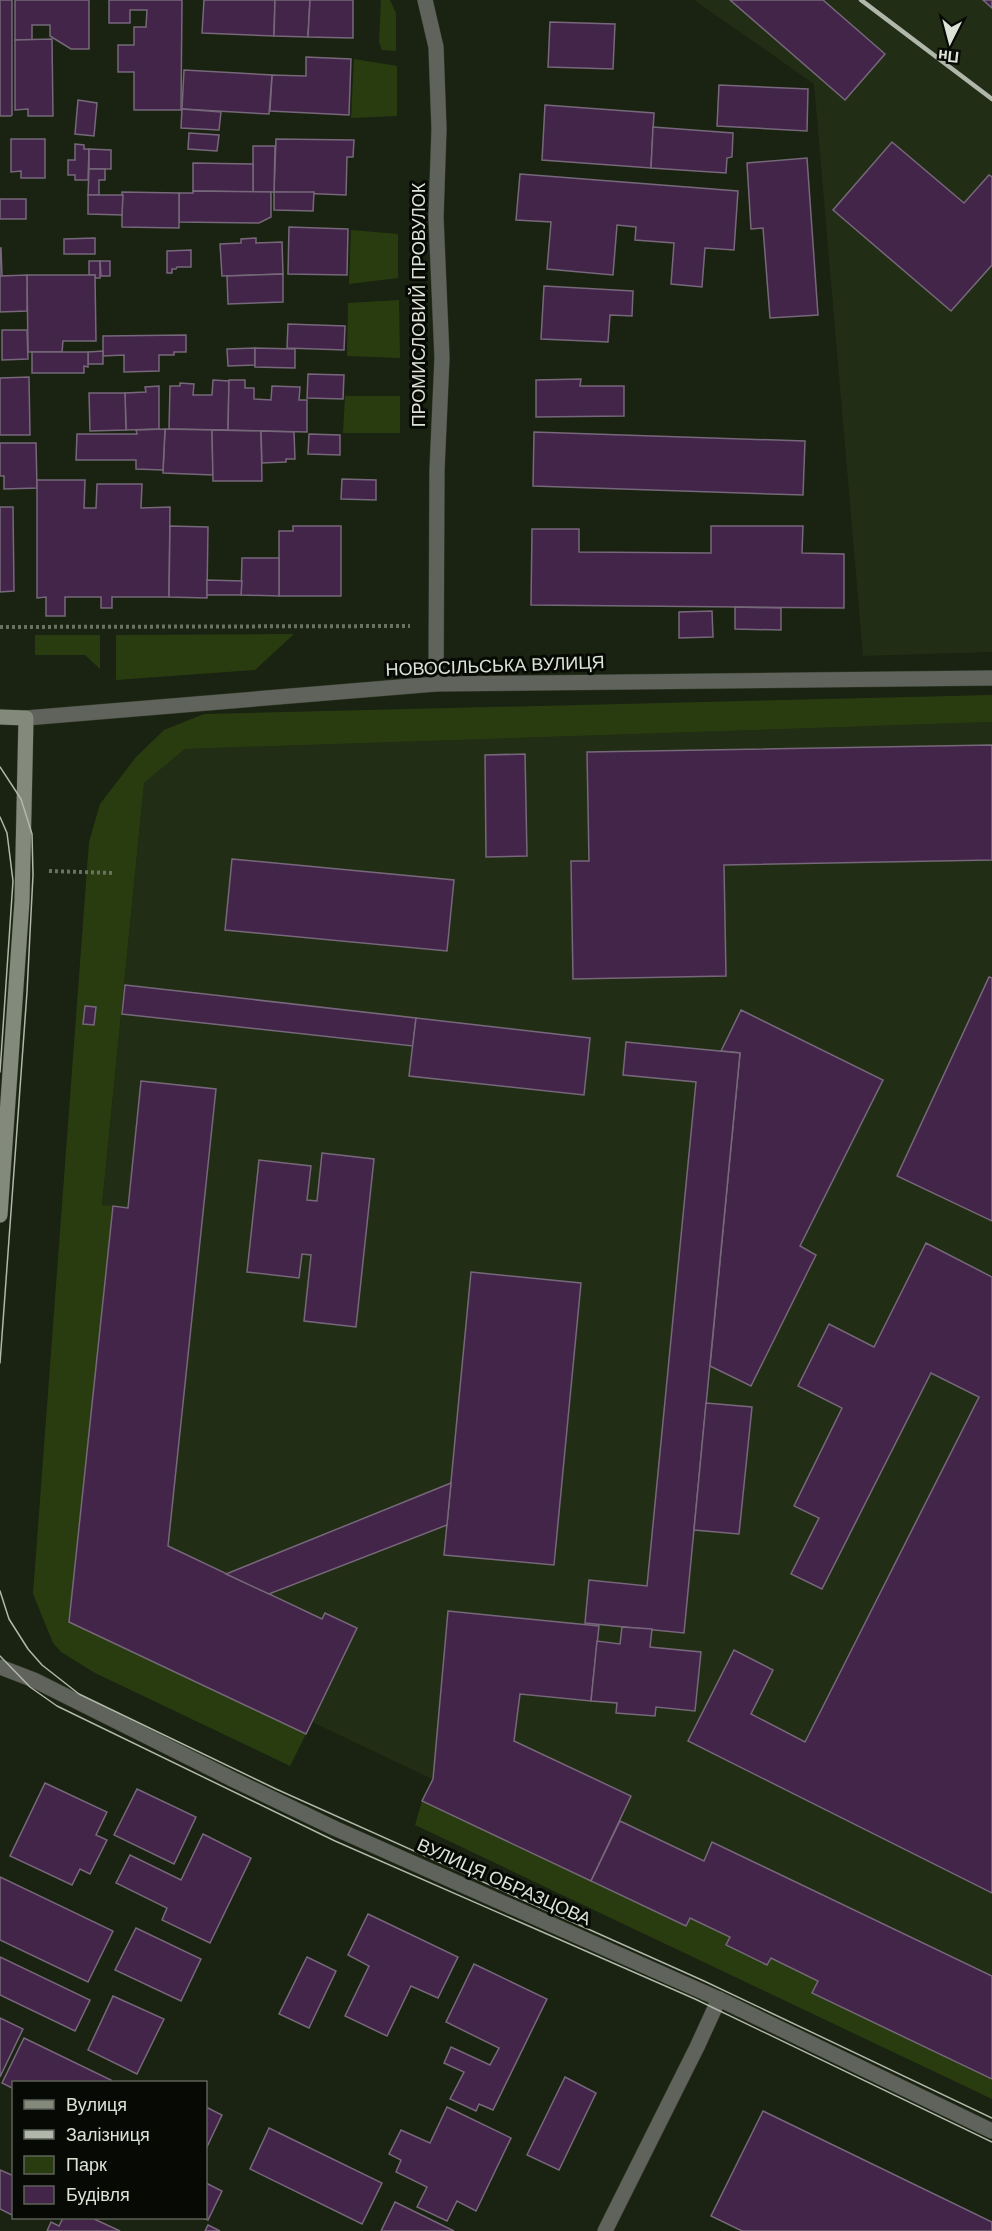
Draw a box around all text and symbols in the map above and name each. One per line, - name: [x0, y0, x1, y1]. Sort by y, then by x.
- north arrow: [920, 12, 980, 72]
- text: Пн: [937, 47, 960, 66]
- street label: ПРОМИСЛОВИЙ ПРОВУЛОК: [408, 182, 429, 427]
- street label: НОВОСІЛЬСЬКА ВУЛИЦЯ: [385, 652, 605, 680]
- street label: ВУЛИЦЯ ОБРАЗЦОВА: [414, 1835, 594, 1929]
- legend: [12, 2081, 207, 2219]
- text: Вулиця: [66, 2095, 127, 2115]
- text: Залізниця: [66, 2125, 150, 2145]
- text: Парк: [66, 2155, 107, 2175]
- text: Будівля: [66, 2185, 130, 2205]

